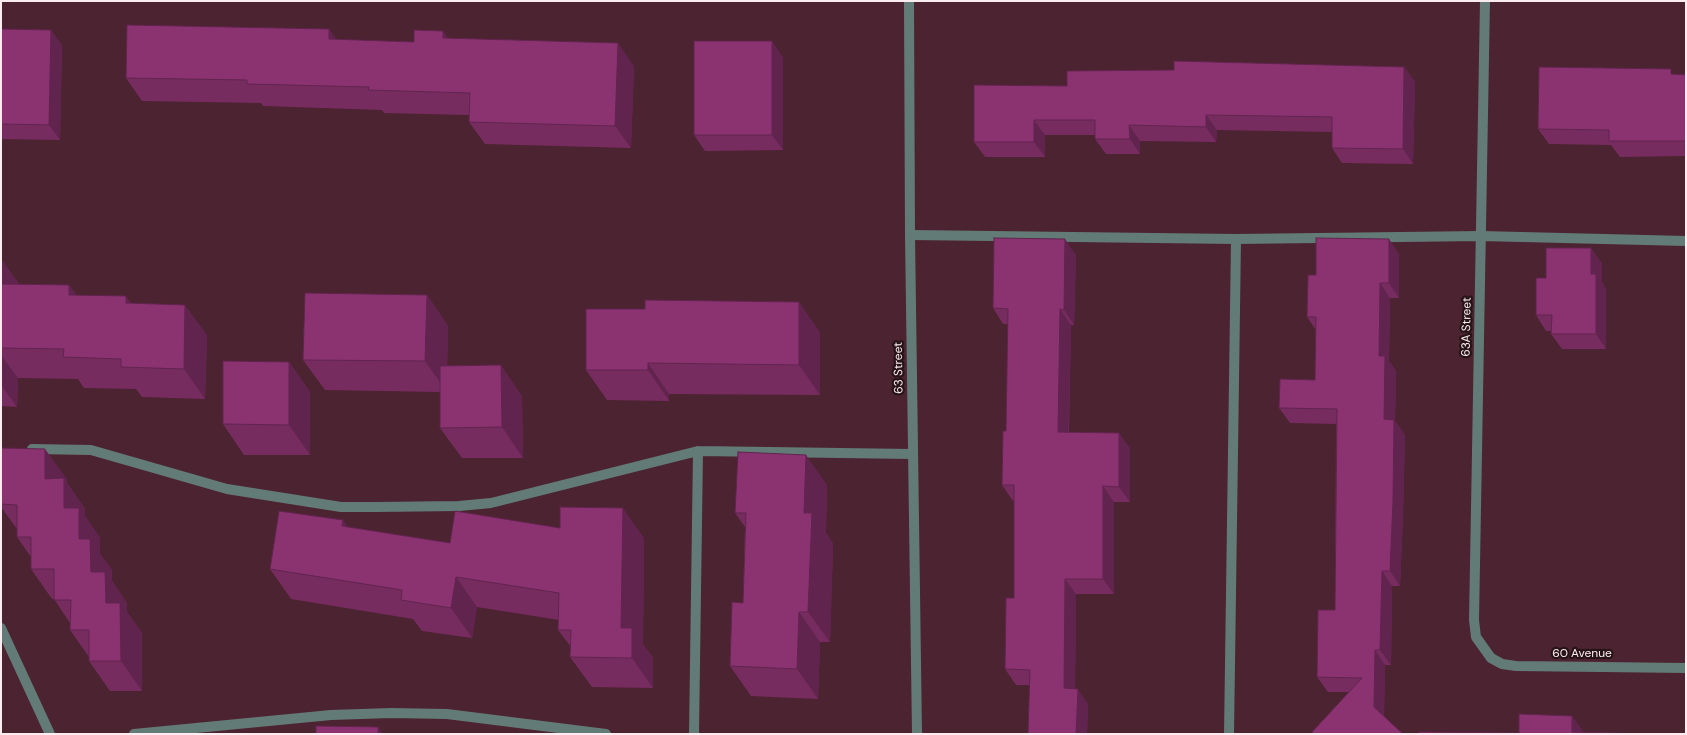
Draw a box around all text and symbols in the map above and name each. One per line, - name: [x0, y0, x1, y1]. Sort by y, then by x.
- street label: 63A Street: [1459, 297, 1475, 357]
- street label: 63 Street: [891, 342, 907, 394]
- street label: 60 Avenue: [1552, 647, 1612, 661]

